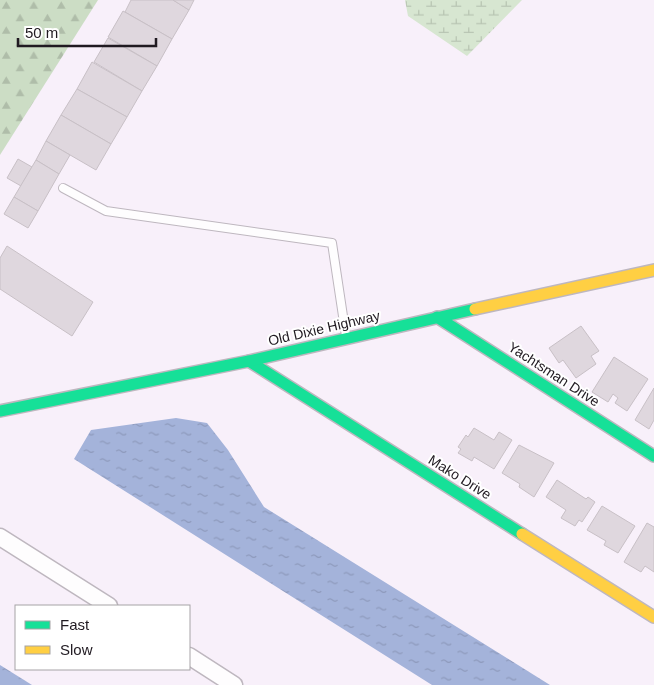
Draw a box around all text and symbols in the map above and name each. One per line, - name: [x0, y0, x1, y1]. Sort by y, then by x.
- scale bar: [18, 15, 155, 47]
- text: 50 m: [25, 24, 58, 41]
- street label: Old Dixie Highway: [266, 307, 382, 349]
- street label: Yachtsman Drive: [505, 339, 603, 410]
- street label: Mako Drive: [426, 451, 494, 503]
- legend: [15, 605, 190, 670]
- text: Fast: [60, 616, 90, 633]
- text: Slow: [60, 641, 93, 658]

